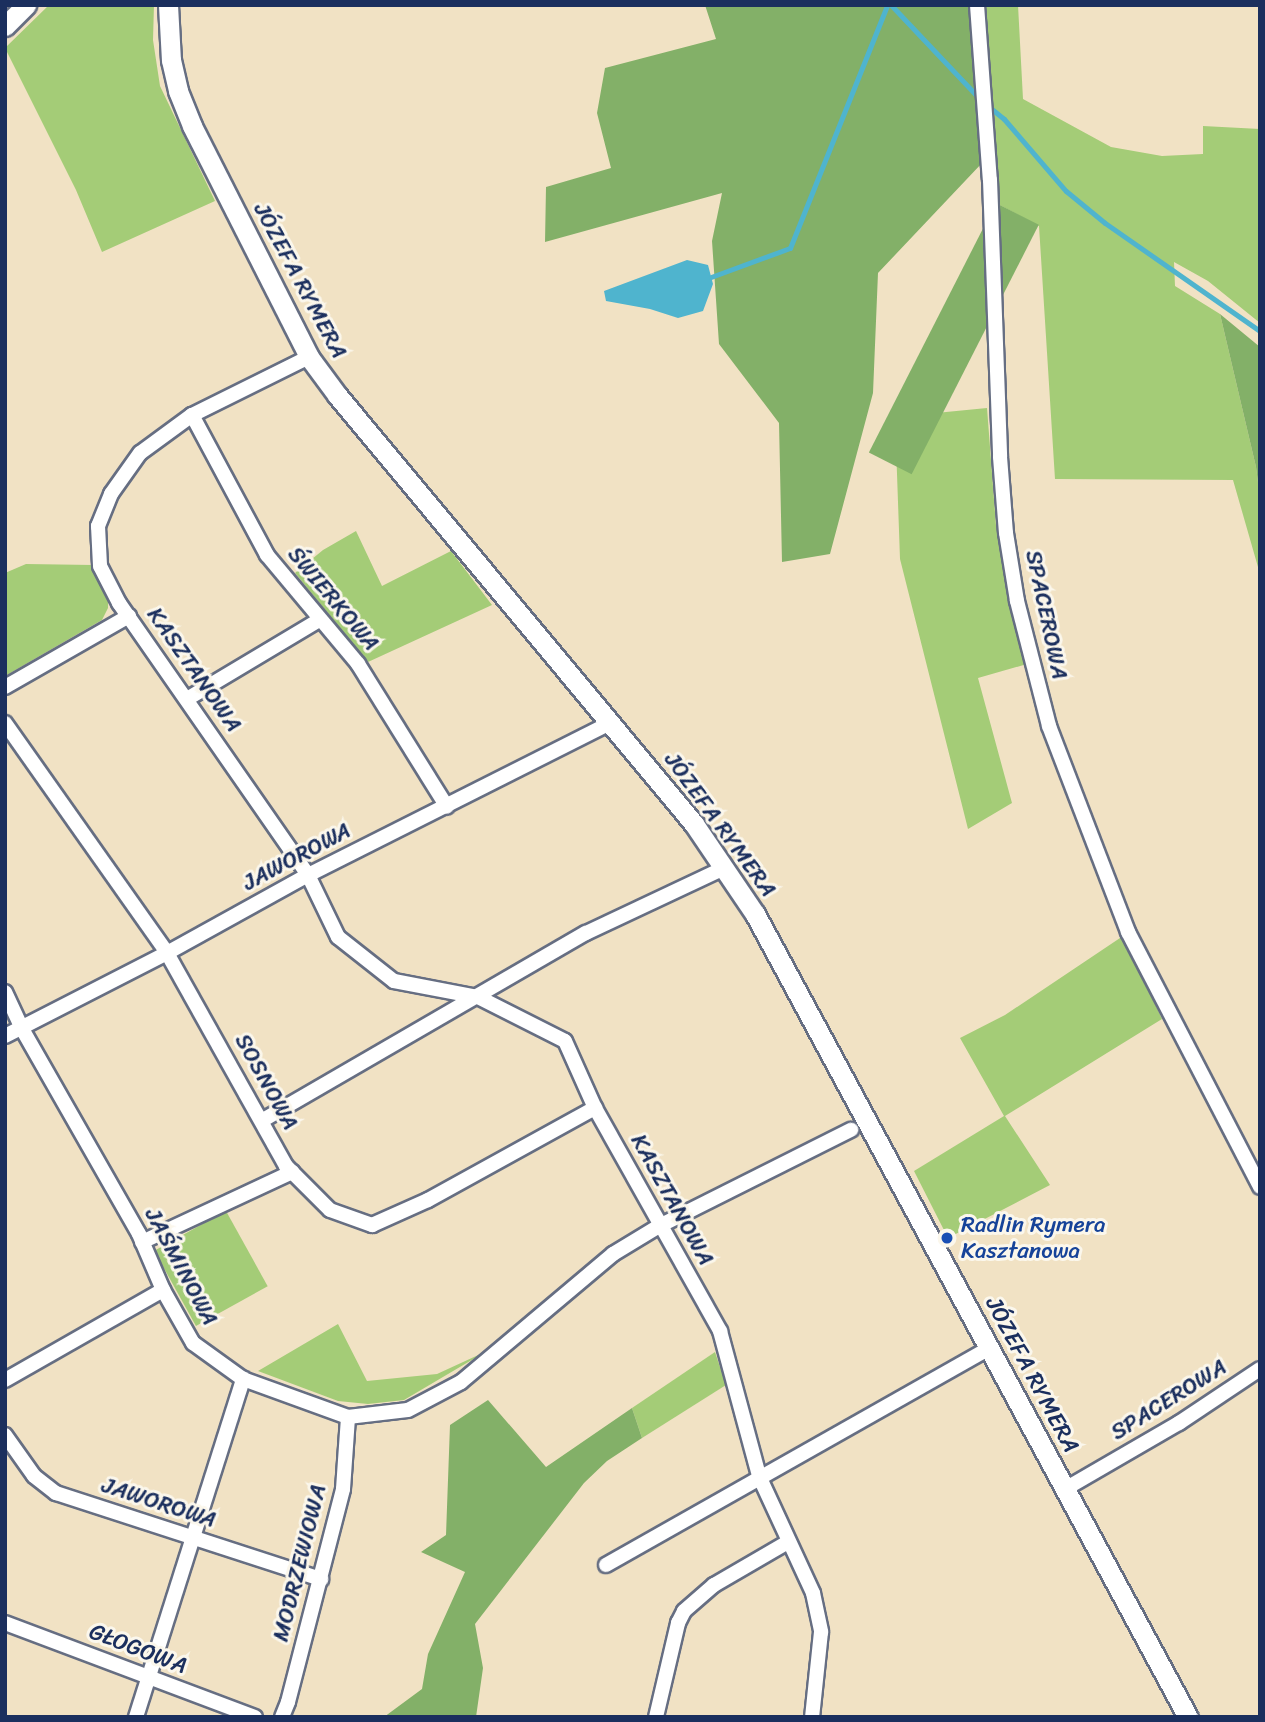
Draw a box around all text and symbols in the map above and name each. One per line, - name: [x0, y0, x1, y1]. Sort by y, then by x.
- street label: JÓZEFA RYMERA: [247, 199, 353, 363]
- street label: ŚWIERKOWA: [281, 541, 385, 657]
- street label: SPACEROWA: [1019, 548, 1073, 682]
- street label: KASZTANOWA: [141, 602, 247, 738]
- street label: JÓZEFA RYMERA: [658, 747, 782, 903]
- street label: JAWOROWA: [238, 817, 356, 897]
- street label: SOSNOWA: [228, 1029, 304, 1135]
- street label: KASZTANOWA: [624, 1129, 720, 1271]
- street label: JAŚMINOWA: [139, 1204, 223, 1330]
- place label: Radlin Rymera Kasztanowa: [961, 1211, 1106, 1265]
- marker: Radlin Rymera Kasztanowa: [939, 1230, 955, 1246]
- street label: JÓZEFA RYMERA: [979, 1293, 1085, 1457]
- street label: SPACEROWA: [1106, 1353, 1232, 1447]
- street label: JAWOROWA: [98, 1472, 220, 1534]
- street label: MODRZEWIOWA: [267, 1482, 333, 1644]
- street label: GŁOGOWA: [85, 1618, 191, 1680]

